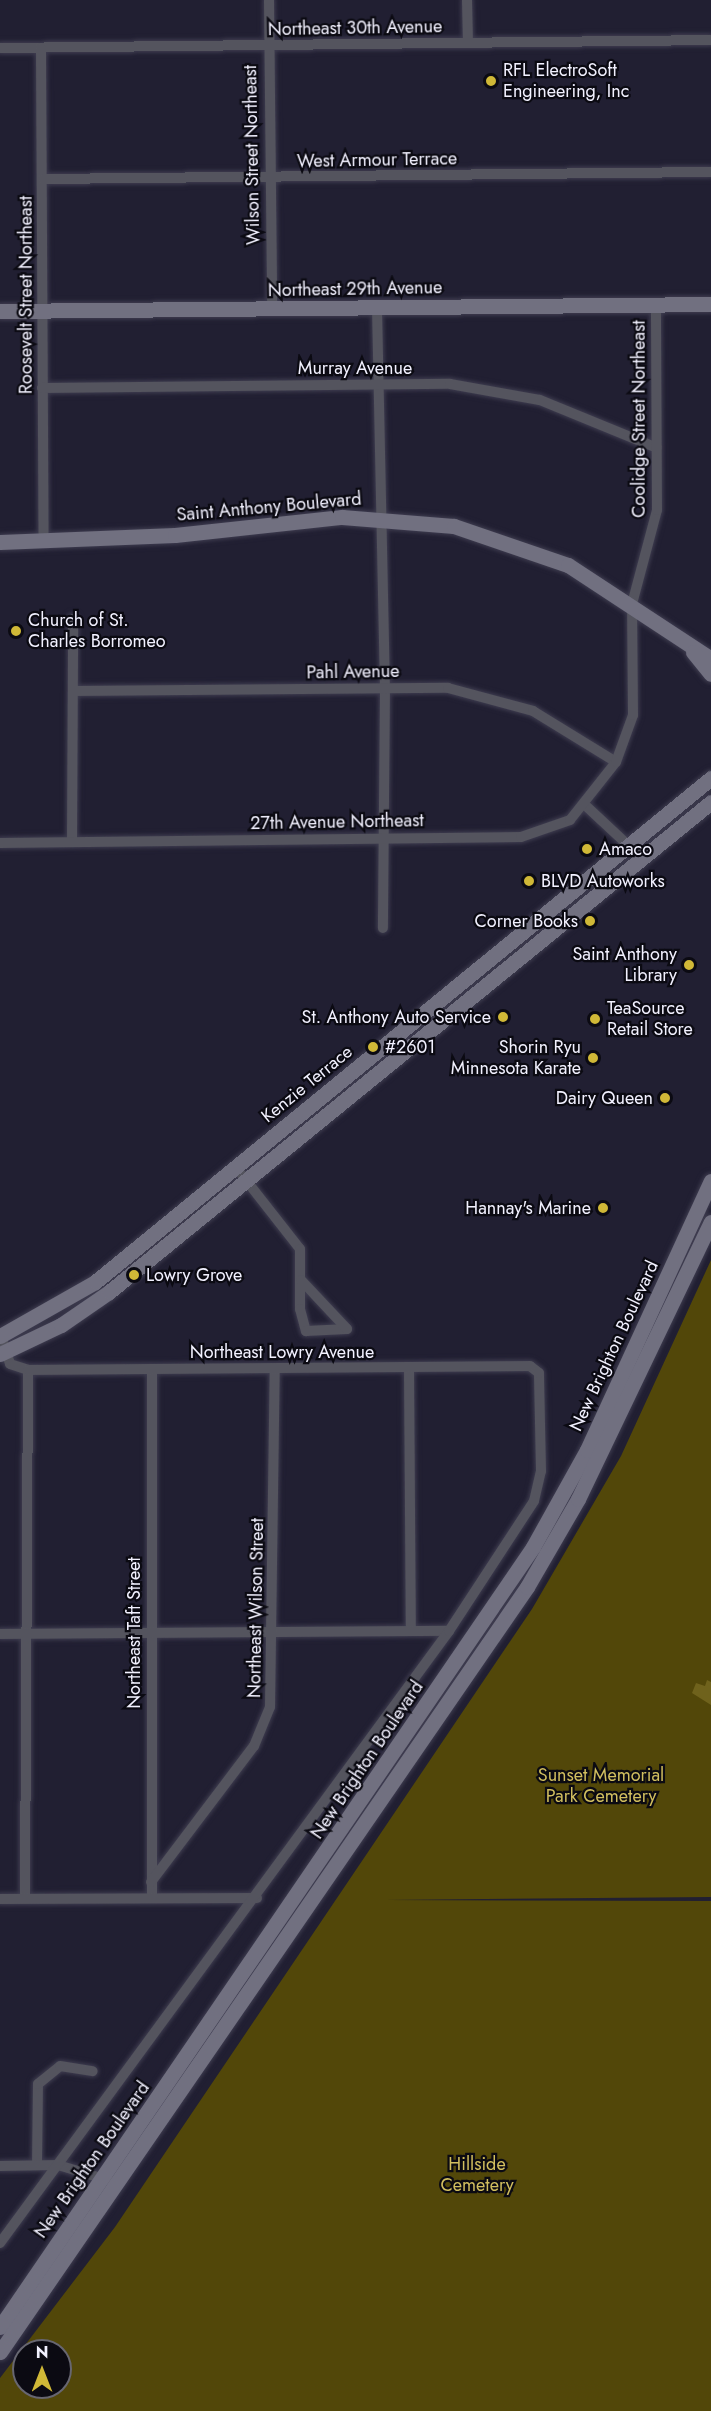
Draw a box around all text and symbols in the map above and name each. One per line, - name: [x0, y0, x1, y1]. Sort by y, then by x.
- street label: Northeast 30th Avenue: [268, 16, 442, 40]
- place label: RFL ElectroSoft Engineering, Inc: [503, 60, 629, 103]
- street label: Wilson Street Northeast: [240, 65, 264, 245]
- marker: RFL ElectroSoft Engineering, Inc: [484, 74, 498, 88]
- street label: West Armour Terrace: [297, 148, 457, 172]
- street label: Roosevelt Street Northeast: [15, 196, 37, 394]
- street label: Northeast 29th Avenue: [268, 277, 442, 301]
- street label: Coolidge Street Northeast: [628, 320, 650, 518]
- street label: Murray Avenue: [298, 357, 412, 379]
- street label: Saint Anthony Boulevard: [176, 488, 362, 526]
- place label: Church of St. Charles Borromeo: [28, 610, 166, 652]
- marker: Church of St. Charles Borromeo: [9, 624, 23, 638]
- street label: Pahl Avenue: [306, 660, 400, 684]
- street label: 27th Avenue Northeast: [250, 810, 424, 834]
- place label: Amaco: [599, 838, 652, 860]
- marker: Amaco: [580, 842, 594, 856]
- place label: BLVD Autoworks: [541, 870, 665, 892]
- marker: BLVD Autoworks: [522, 874, 536, 888]
- place label: Corner Books: [475, 910, 578, 932]
- marker: Corner Books: [583, 914, 597, 928]
- place label: Saint Anthony Library: [572, 944, 677, 986]
- marker: Saint Anthony Library: [682, 958, 696, 972]
- place label: TeaSource Retail Store: [607, 998, 693, 1040]
- place label: St. Anthony Auto Service: [302, 1006, 491, 1028]
- marker: St. Anthony Auto Service: [496, 1010, 510, 1024]
- marker: TeaSource Retail Store: [588, 1012, 602, 1026]
- place label: #2601: [385, 1036, 435, 1058]
- place label: Shorin Ryu Minnesota Karate: [451, 1037, 581, 1080]
- marker: #2601: [366, 1040, 380, 1054]
- street label: Kenzie Terrace: [257, 1041, 357, 1127]
- marker: Shorin Ryu Minnesota Karate: [586, 1051, 600, 1065]
- place label: Dairy Queen: [556, 1087, 653, 1109]
- marker: Dairy Queen: [658, 1091, 672, 1105]
- place label: Hannay's Marine: [465, 1197, 591, 1219]
- marker: Hannay's Marine: [596, 1201, 610, 1215]
- street label: New Brighton Boulevard: [565, 1257, 663, 1435]
- place label: Lowry Grove: [146, 1264, 242, 1286]
- marker: Lowry Grove: [127, 1268, 141, 1282]
- street label: Northeast Lowry Avenue: [190, 1341, 374, 1363]
- street label: Northeast Wilson Street: [244, 1518, 268, 1698]
- street label: Northeast Taft Street: [123, 1557, 145, 1709]
- street label: New Brighton Boulevard: [306, 1677, 428, 1843]
- park label: Sunset Memorial Park Cemetery: [538, 1765, 664, 1808]
- street label: New Brighton Boulevard: [30, 2078, 154, 2242]
- park label: Hillside Cemetery: [440, 2154, 514, 2196]
- north arrow: [12, 2339, 72, 2399]
- text: N: [36, 2341, 48, 2364]

